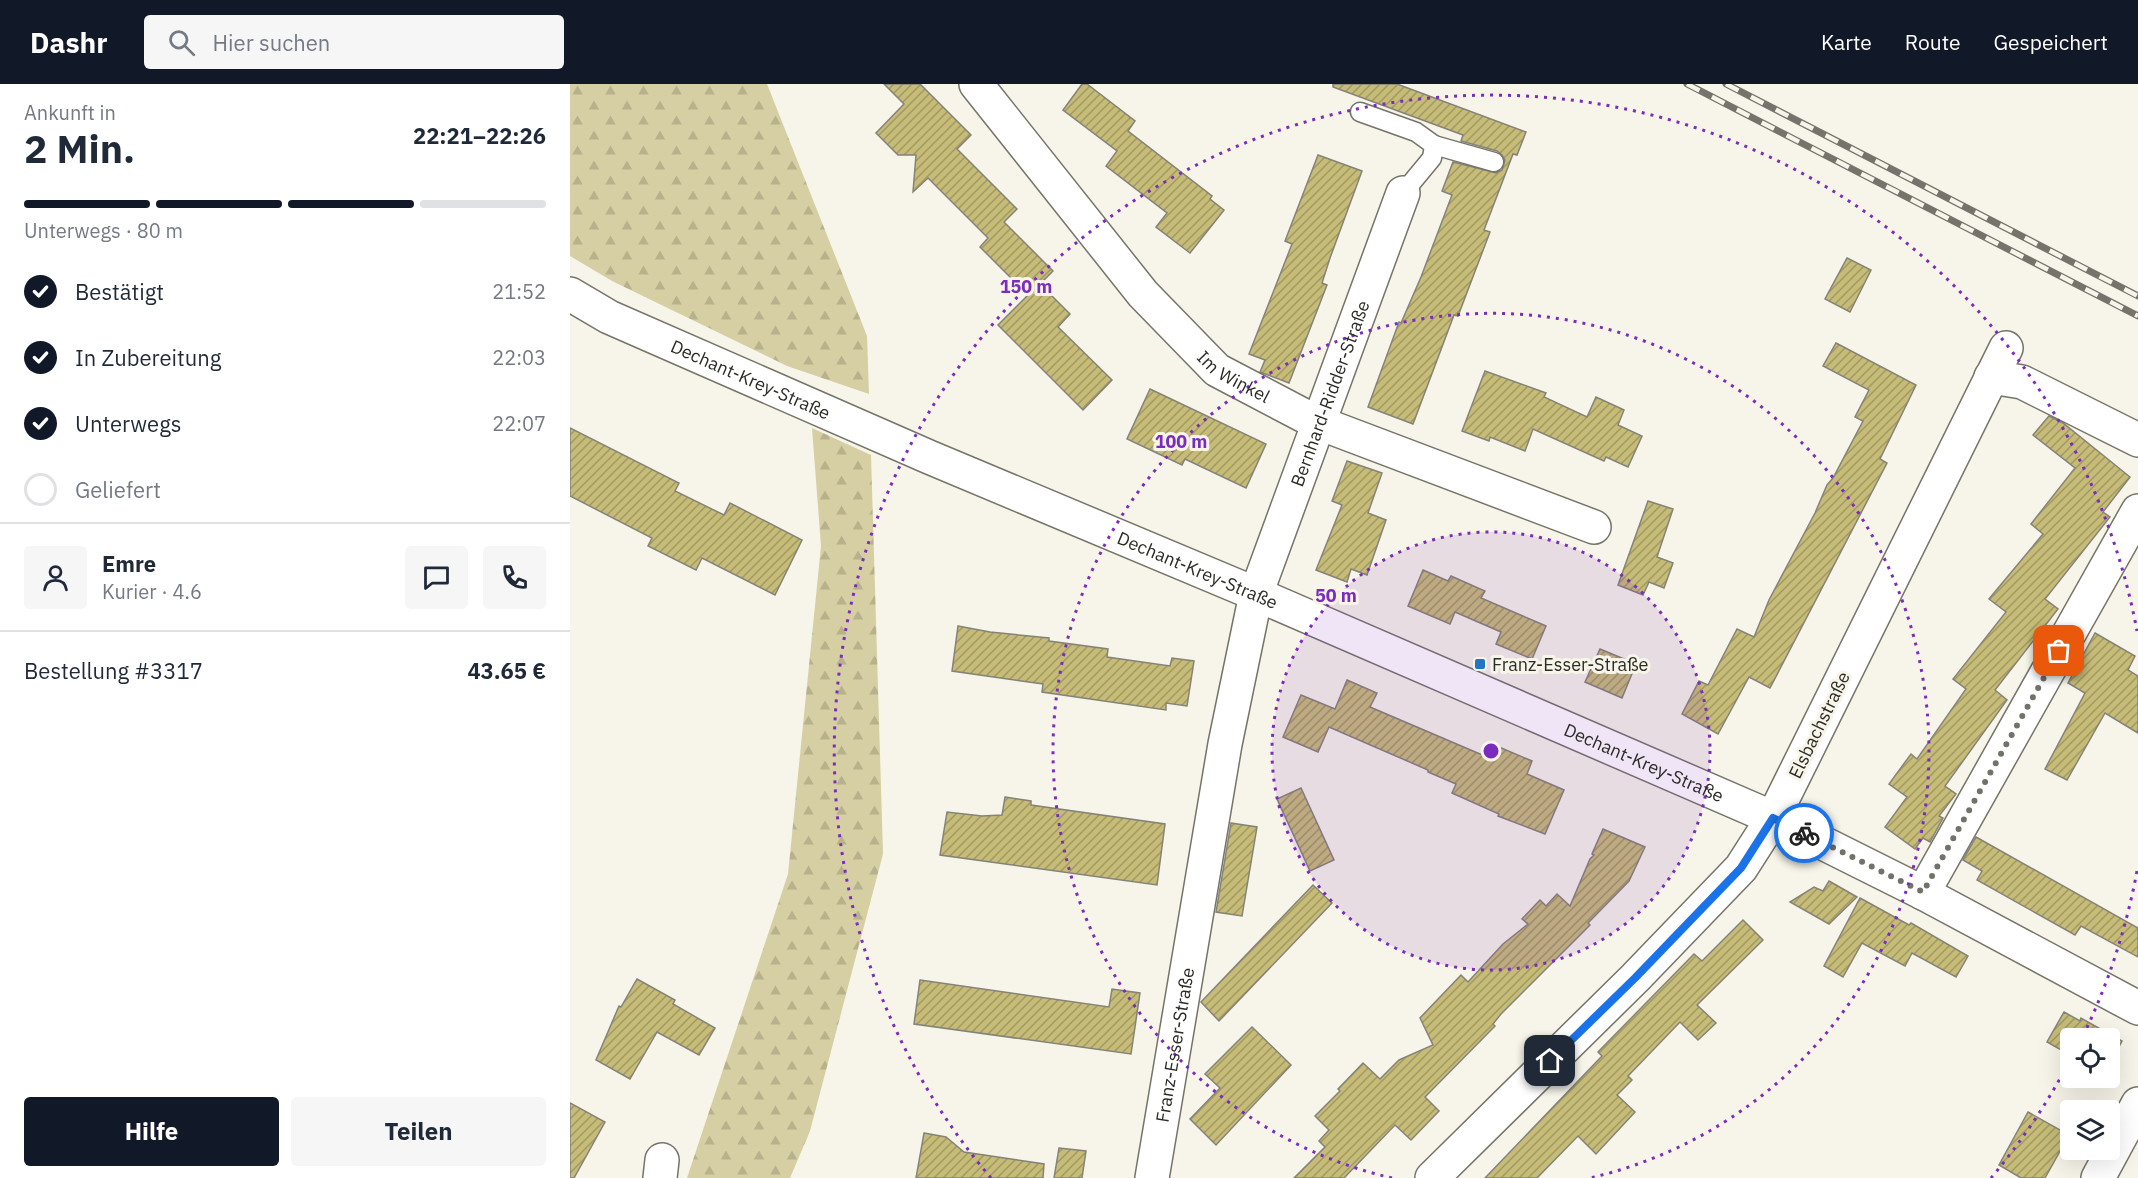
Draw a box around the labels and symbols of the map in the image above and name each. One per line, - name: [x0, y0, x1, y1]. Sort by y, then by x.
- text: 150 m: [1000, 275, 1052, 298]
- street label: Bernhard-Ridder-Straße: [1285, 297, 1374, 490]
- street label: Dechant-Krey-Straße: [667, 334, 834, 424]
- street label: Im Winkel: [1192, 345, 1274, 407]
- text: 100 m: [1155, 430, 1207, 453]
- street label: Dechant-Krey-Straße: [1114, 526, 1282, 614]
- text: 50 m: [1315, 584, 1357, 607]
- pin: [2033, 625, 2084, 676]
- place label: Franz-Esser-Straße: [1492, 653, 1649, 676]
- marker: Franz-Esser-Straße: [1473, 657, 1487, 671]
- street label: Elsbachstraße: [1783, 668, 1855, 782]
- street label: Dechant-Krey-Straße: [1561, 717, 1728, 807]
- centre of rings: [1481, 741, 1501, 761]
- courier: [1774, 803, 1834, 863]
- street label: Franz-Esser-Straße: [1150, 966, 1199, 1124]
- pin: [1524, 1035, 1575, 1086]

